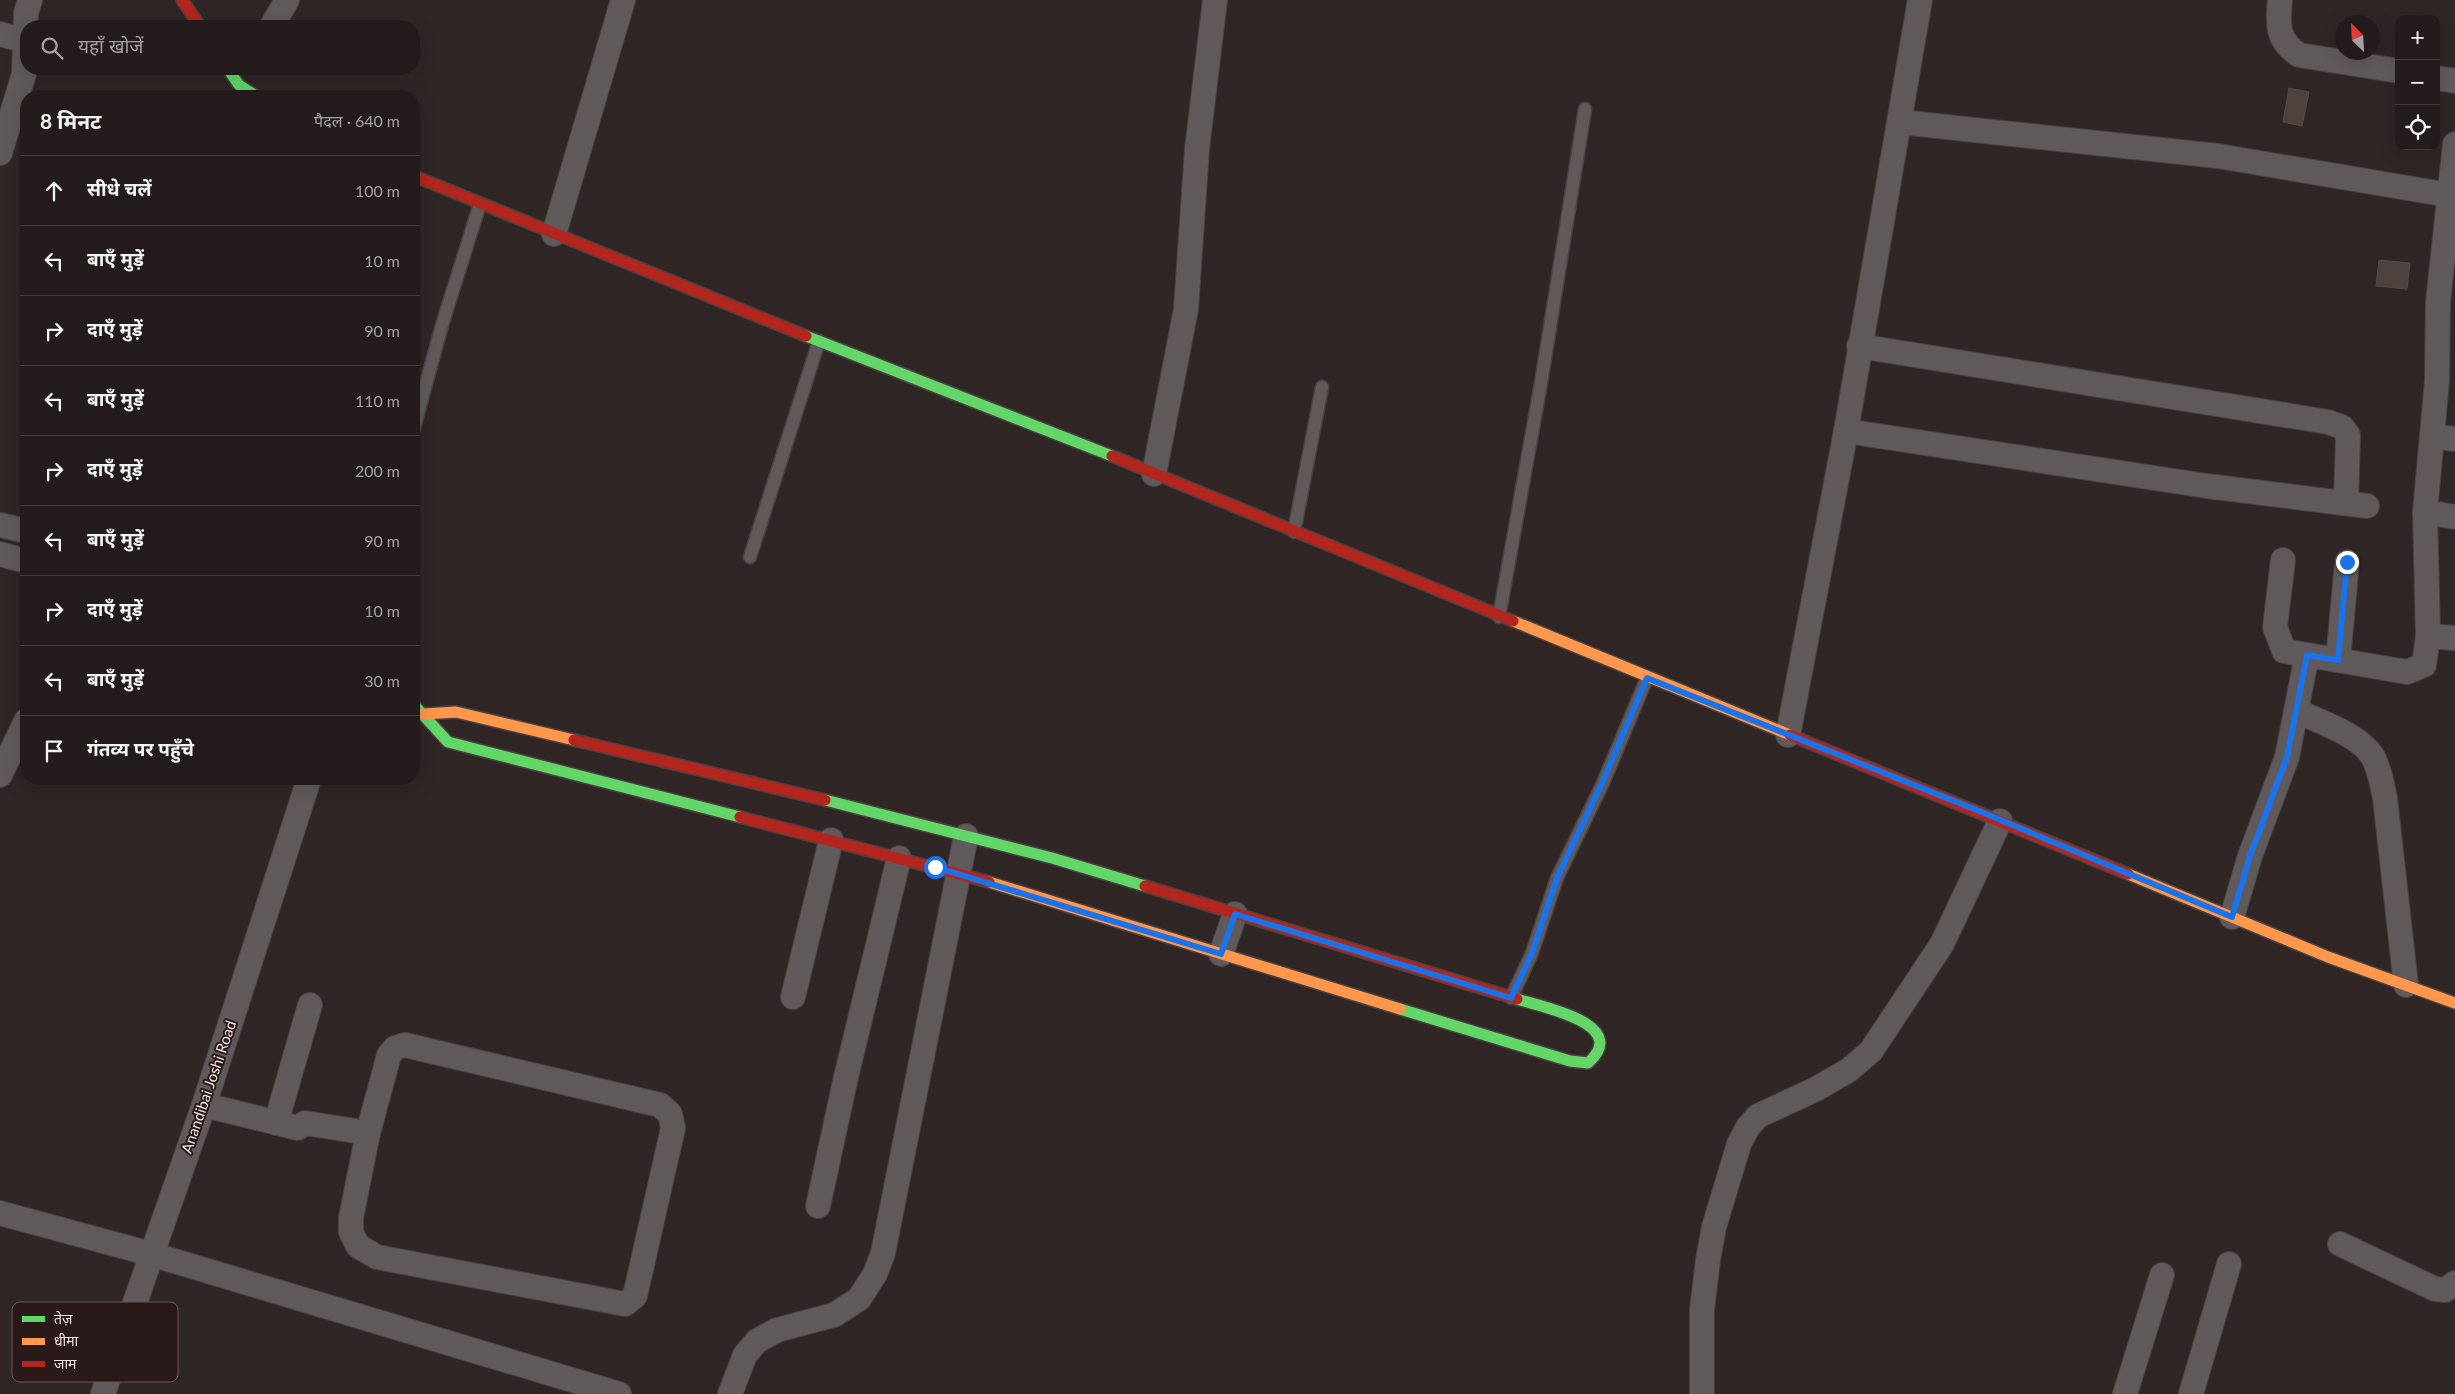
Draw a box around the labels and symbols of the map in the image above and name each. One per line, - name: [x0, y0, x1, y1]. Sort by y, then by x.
- north arrow: [2335, 15, 2380, 60]
- route end: [2336, 551, 2359, 574]
- route start: [924, 856, 947, 879]
- street label: Anandibai Joshi Road: [177, 1018, 239, 1155]
- legend: [12, 1302, 178, 1382]
- text: तेज़: [54, 1310, 73, 1327]
- text: धीमा: [54, 1332, 79, 1349]
- text: जाम: [54, 1355, 77, 1372]

